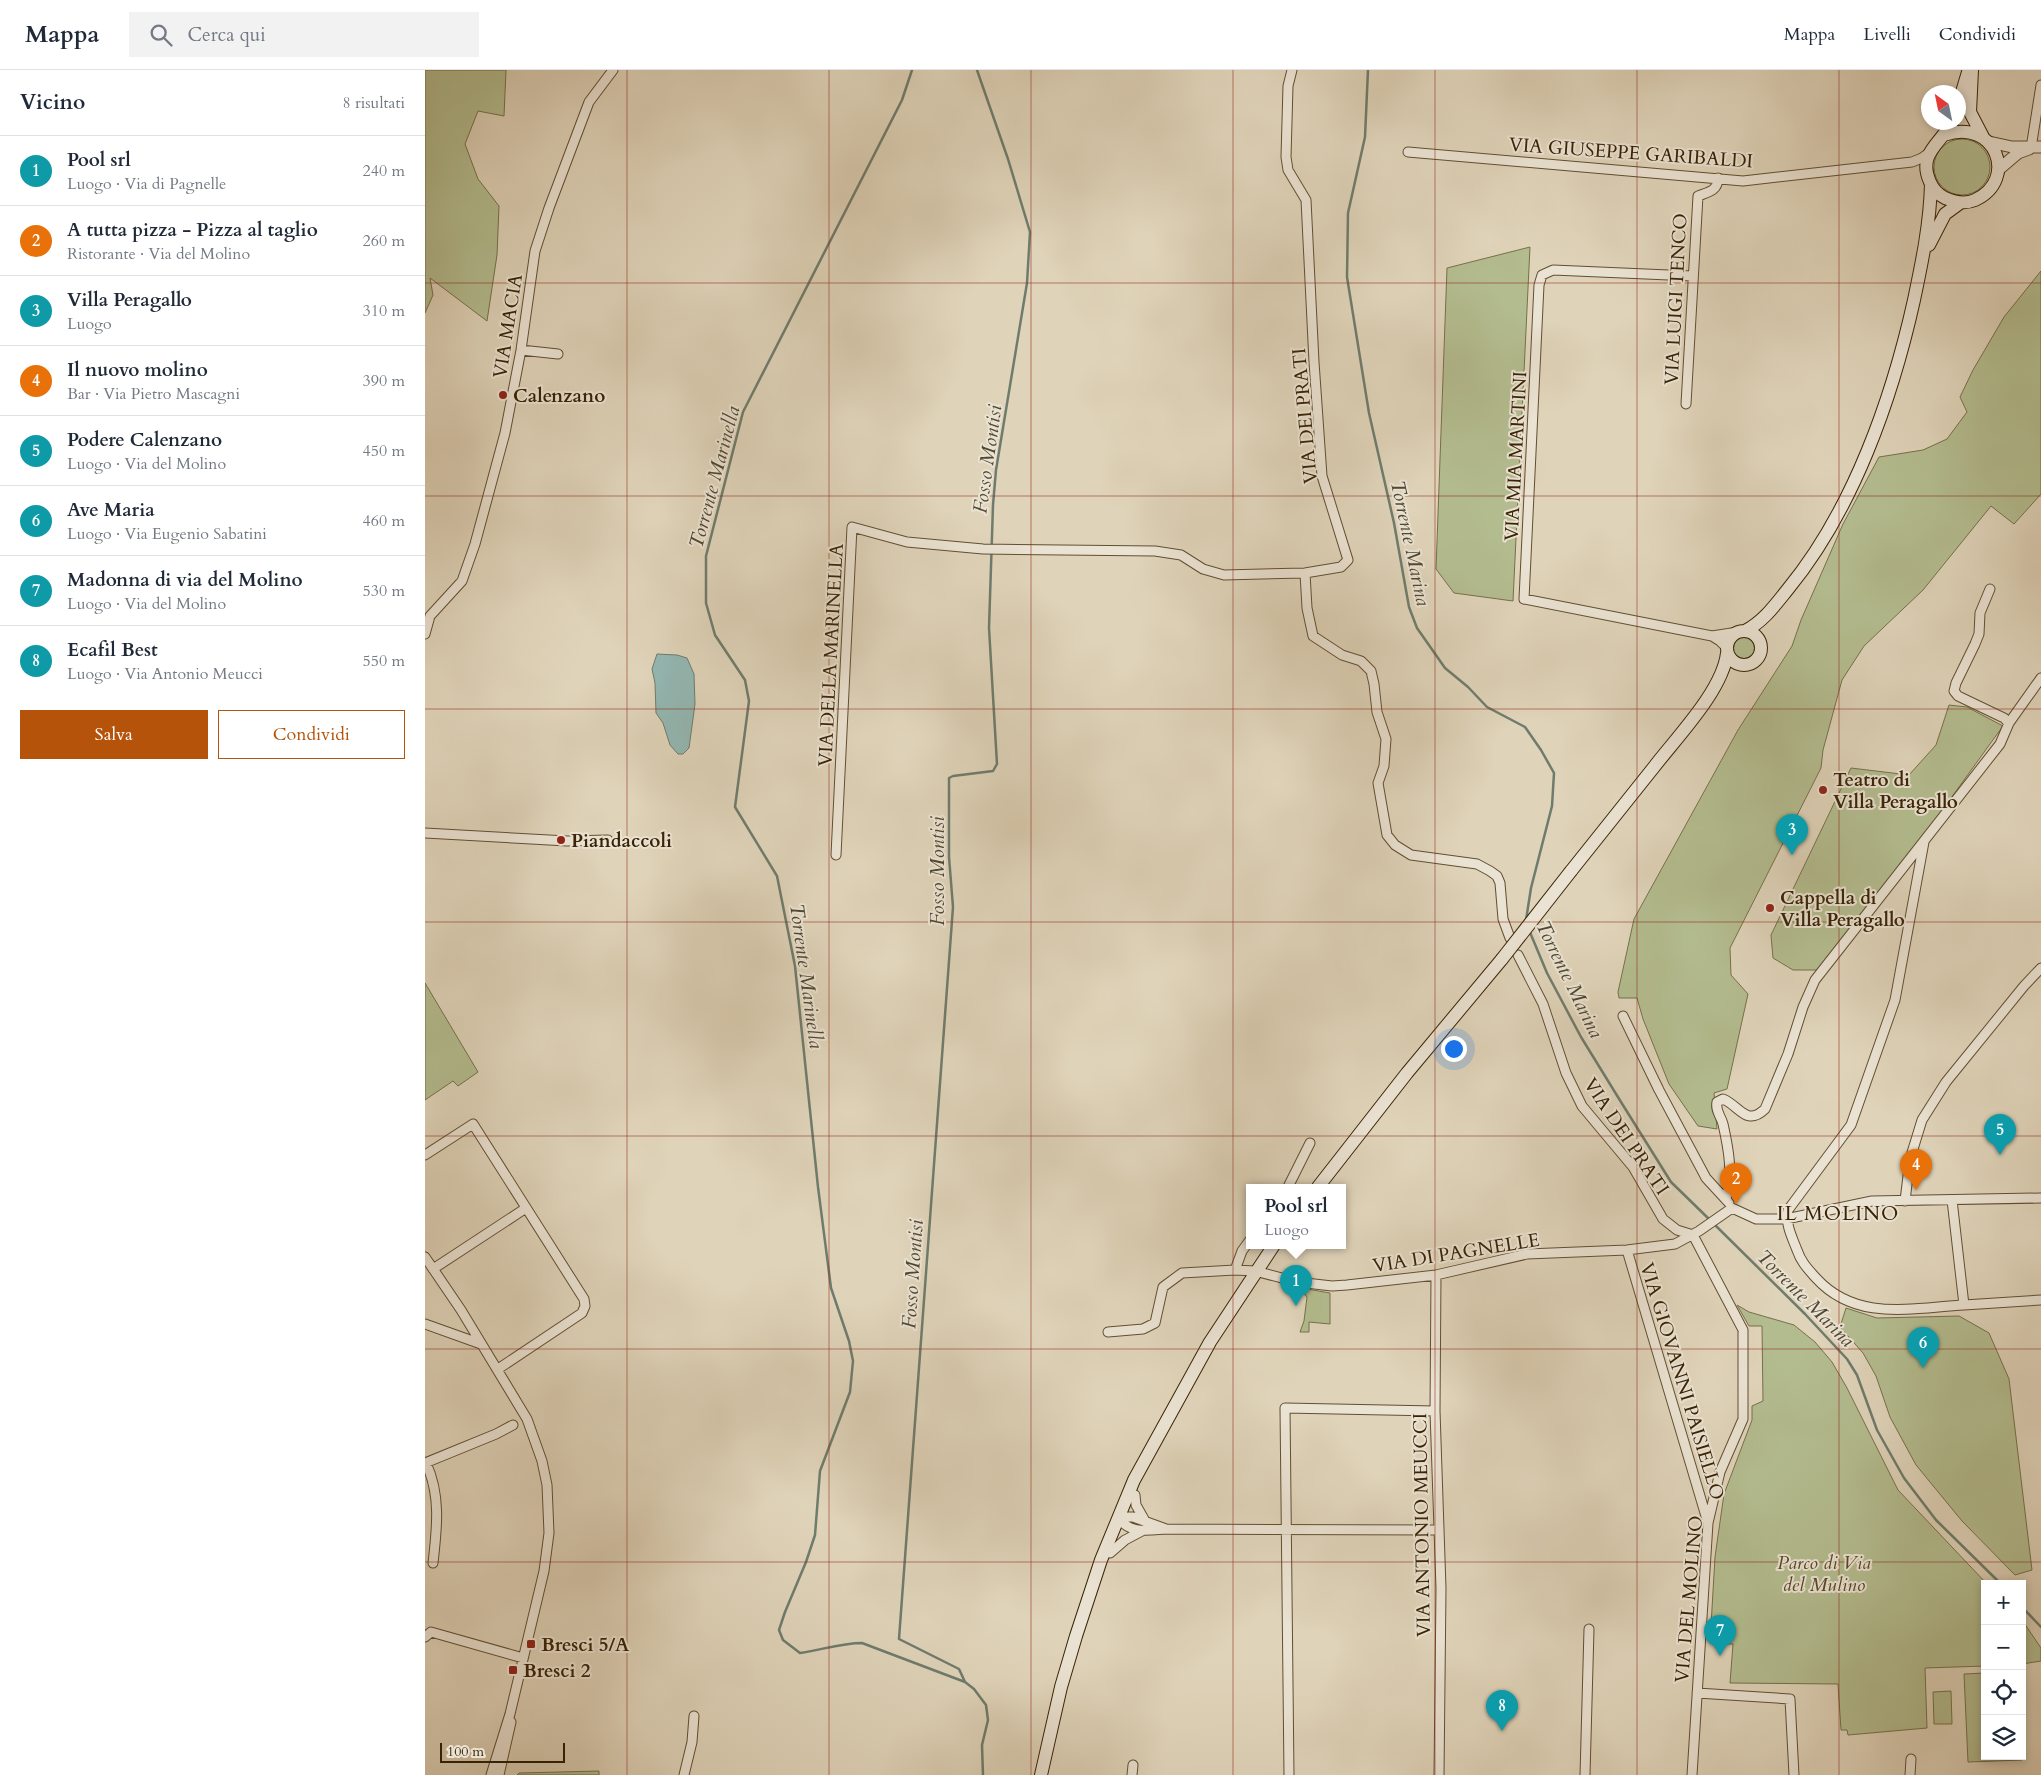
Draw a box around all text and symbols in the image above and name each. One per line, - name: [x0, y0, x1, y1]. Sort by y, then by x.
- search box: [129, 12, 479, 57]
- text: Mappa: [25, 18, 99, 51]
- icon: search: [147, 21, 175, 49]
- text: Cerca qui: [187, 22, 265, 48]
- text: Mappa: [1784, 22, 1835, 47]
- text: Livelli: [1863, 22, 1911, 47]
- text: Condividi: [1939, 22, 2016, 47]
- north arrow: [1921, 85, 1966, 130]
- text: Vicino: [20, 88, 85, 117]
- text: 8 risultati: [342, 92, 405, 114]
- street label: VIA GIUSEPPE GARIBALDI: [1508, 131, 1754, 175]
- text: Pool srl: [67, 147, 131, 173]
- text: 1: [32, 160, 40, 182]
- text: 240 m: [363, 160, 405, 182]
- text: Luogo · Via di Pagnelle: [67, 173, 226, 195]
- street label: VIA LUIGI TENCO: [1659, 212, 1693, 386]
- text: A tutta pizza - Pizza al taglio: [67, 217, 318, 243]
- text: 2: [32, 230, 40, 252]
- text: 260 m: [363, 230, 405, 252]
- text: Ristorante · Via del Molino: [67, 243, 250, 265]
- street label: VIA MACIA: [487, 272, 529, 380]
- text: Villa Peragallo: [67, 287, 192, 313]
- text: 3: [32, 300, 40, 322]
- text: 310 m: [363, 300, 405, 322]
- text: Luogo: [67, 313, 112, 335]
- street label: VIA DEI PRATI: [1286, 347, 1324, 485]
- text: Il nuovo molino: [67, 357, 208, 383]
- text: 4: [32, 370, 40, 392]
- text: 390 m: [363, 370, 405, 392]
- street label: VIA MIA MARTINI: [1499, 371, 1533, 541]
- text: Bar · Via Pietro Mascagni: [67, 383, 240, 405]
- place label: Calenzano: [513, 383, 605, 409]
- marker: Calenzano: [497, 389, 509, 401]
- water label: Torrente Marinella: [682, 403, 746, 551]
- water label: Fosso Montisi: [967, 403, 1009, 515]
- text: Podere Calenzano: [67, 427, 222, 453]
- text: 5: [32, 440, 40, 462]
- text: 450 m: [363, 440, 405, 462]
- text: Luogo · Via del Molino: [67, 453, 226, 475]
- water label: Torrente Marina: [1384, 478, 1437, 608]
- text: Ave Maria: [67, 497, 155, 523]
- text: 6: [32, 510, 40, 532]
- text: 460 m: [363, 510, 405, 532]
- text: Luogo · Via Eugenio Sabatini: [67, 523, 267, 545]
- street label: VIA DELLA MARINELLA: [812, 542, 850, 767]
- text: Madonna di via del Molino: [67, 567, 303, 593]
- text: 7: [32, 580, 40, 602]
- text: 530 m: [363, 580, 405, 602]
- text: Luogo · Via del Molino: [67, 593, 226, 615]
- text: Ecafil Best: [67, 637, 158, 663]
- text: 8: [32, 650, 40, 672]
- text: 550 m: [363, 650, 405, 672]
- text: Luogo · Via Antonio Meucci: [67, 663, 263, 685]
- button: Salva: [20, 710, 208, 759]
- button: Condividi: [218, 710, 405, 759]
- place label: Teatro di Villa Peragallo: [1833, 767, 1958, 815]
- marker: Teatro di Villa Peragallo: [1817, 784, 1829, 796]
- pin: 3: [1776, 814, 1808, 855]
- water label: Fosso Montisi: [924, 816, 951, 926]
- place label: Piandaccoli: [571, 828, 672, 854]
- marker: Piandaccoli: [555, 834, 567, 846]
- place label: Cappella di Villa Peragallo: [1780, 885, 1905, 933]
- water label: Torrente Marinella: [783, 902, 830, 1050]
- marker: Cappella di Villa Peragallo: [1764, 902, 1776, 914]
- water label: Torrente Marina: [1529, 916, 1610, 1043]
- your location: [1441, 1036, 1467, 1062]
- street label: VIA DEI PRATI: [1577, 1073, 1675, 1200]
- pin: 5: [1984, 1114, 2016, 1155]
- pin: 4: [1900, 1149, 1932, 1190]
- pin: 2: [1720, 1163, 1752, 1204]
- popup: [1246, 1184, 1346, 1249]
- text: Pool srl: [1264, 1193, 1328, 1219]
- district label: IL MOLINO: [1777, 1200, 1899, 1227]
- water label: Fosso Montisi: [895, 1218, 930, 1329]
- text: Luogo: [1264, 1219, 1309, 1241]
- street label: VIA DI PAGNELLE: [1371, 1227, 1541, 1279]
- water label: Torrente Marina: [1751, 1244, 1860, 1353]
- street label: VIA GIOVANNI PAISIELLO: [1634, 1259, 1731, 1503]
- pin: 1: [1280, 1265, 1312, 1306]
- pin: 6: [1907, 1327, 1939, 1368]
- street label: VIA ANTONIO MEUCCI: [1407, 1413, 1437, 1637]
- street label: VIA DEL MOLINO: [1669, 1514, 1709, 1684]
- park label: Parco di Via del Mulino: [1777, 1550, 1871, 1598]
- map controls: [1981, 1580, 2026, 1760]
- button: +: [1981, 1580, 2026, 1625]
- pin: 7: [1704, 1615, 1736, 1656]
- button: −: [1981, 1625, 2026, 1670]
- place label: Bresci 5/A: [541, 1632, 630, 1658]
- marker: Bresci 5/A: [525, 1638, 537, 1650]
- place label: Bresci 2: [523, 1658, 591, 1684]
- marker: Bresci 2: [507, 1664, 519, 1676]
- button: locate: [1981, 1670, 2026, 1715]
- pin: 8: [1486, 1690, 1518, 1731]
- button: layers: [1981, 1715, 2026, 1760]
- scale bar: [440, 1740, 565, 1763]
- text: 100 m: [447, 1742, 484, 1761]

